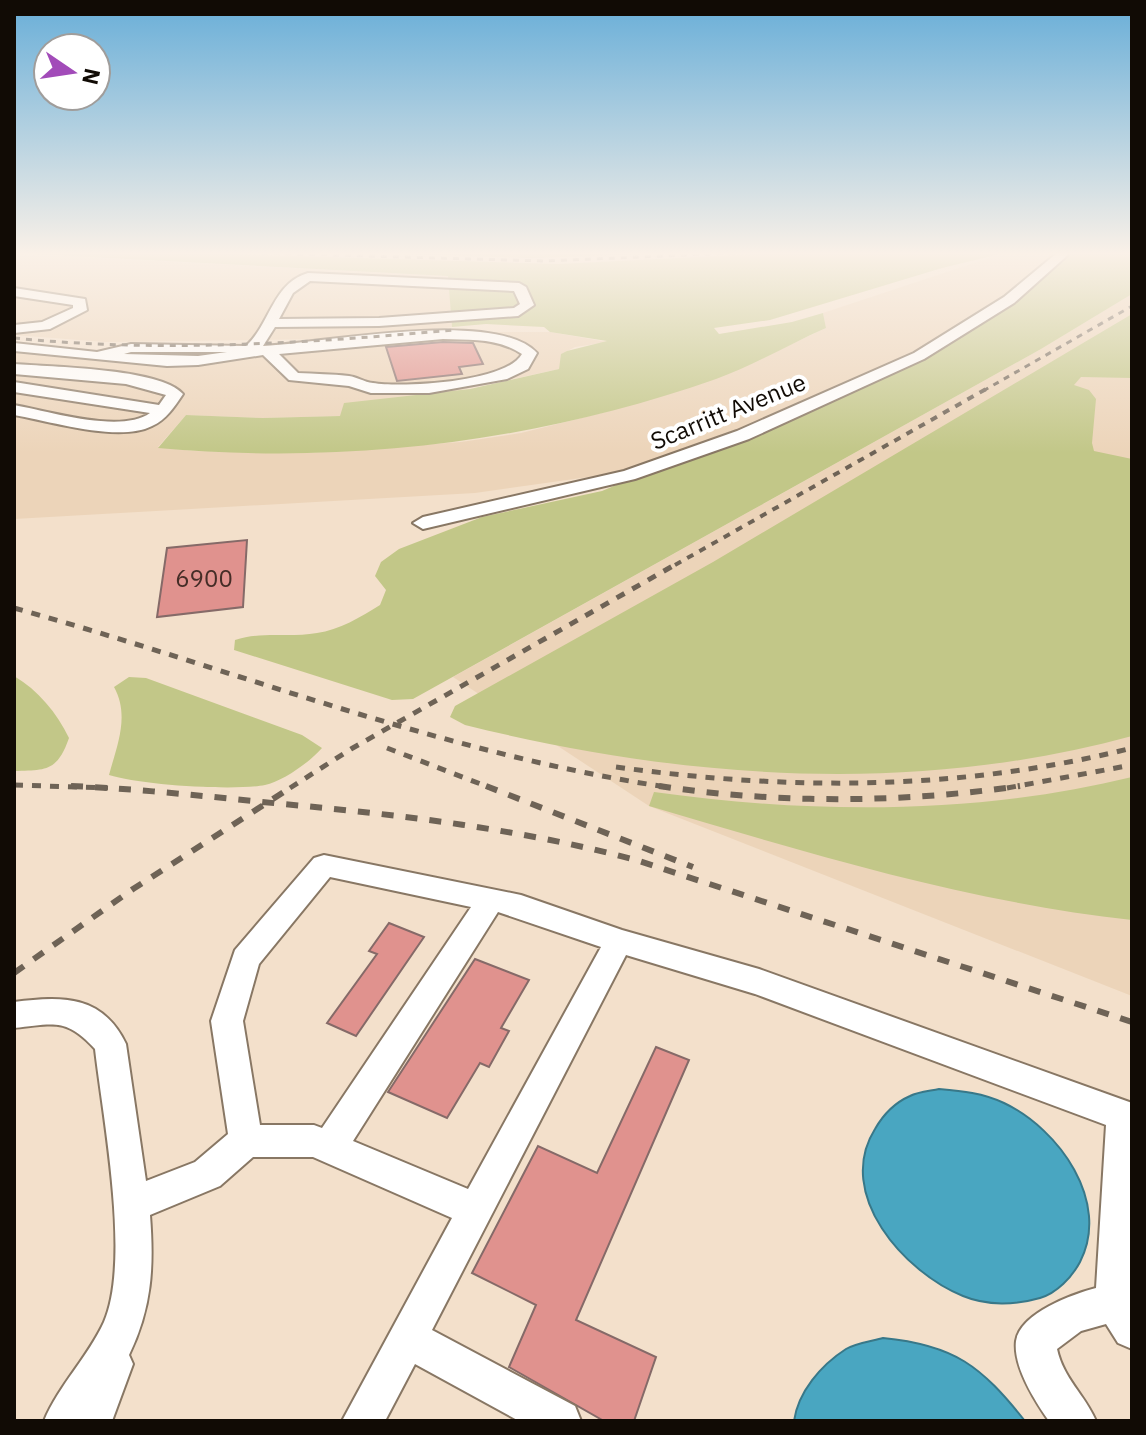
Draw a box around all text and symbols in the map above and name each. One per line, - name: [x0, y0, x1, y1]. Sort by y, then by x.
- north arrow: [32, 32, 112, 112]
- text: N: [76, 66, 108, 88]
- street label: Scarritt Avenue: [646, 365, 810, 457]
- house number: 6900: [175, 562, 233, 594]

